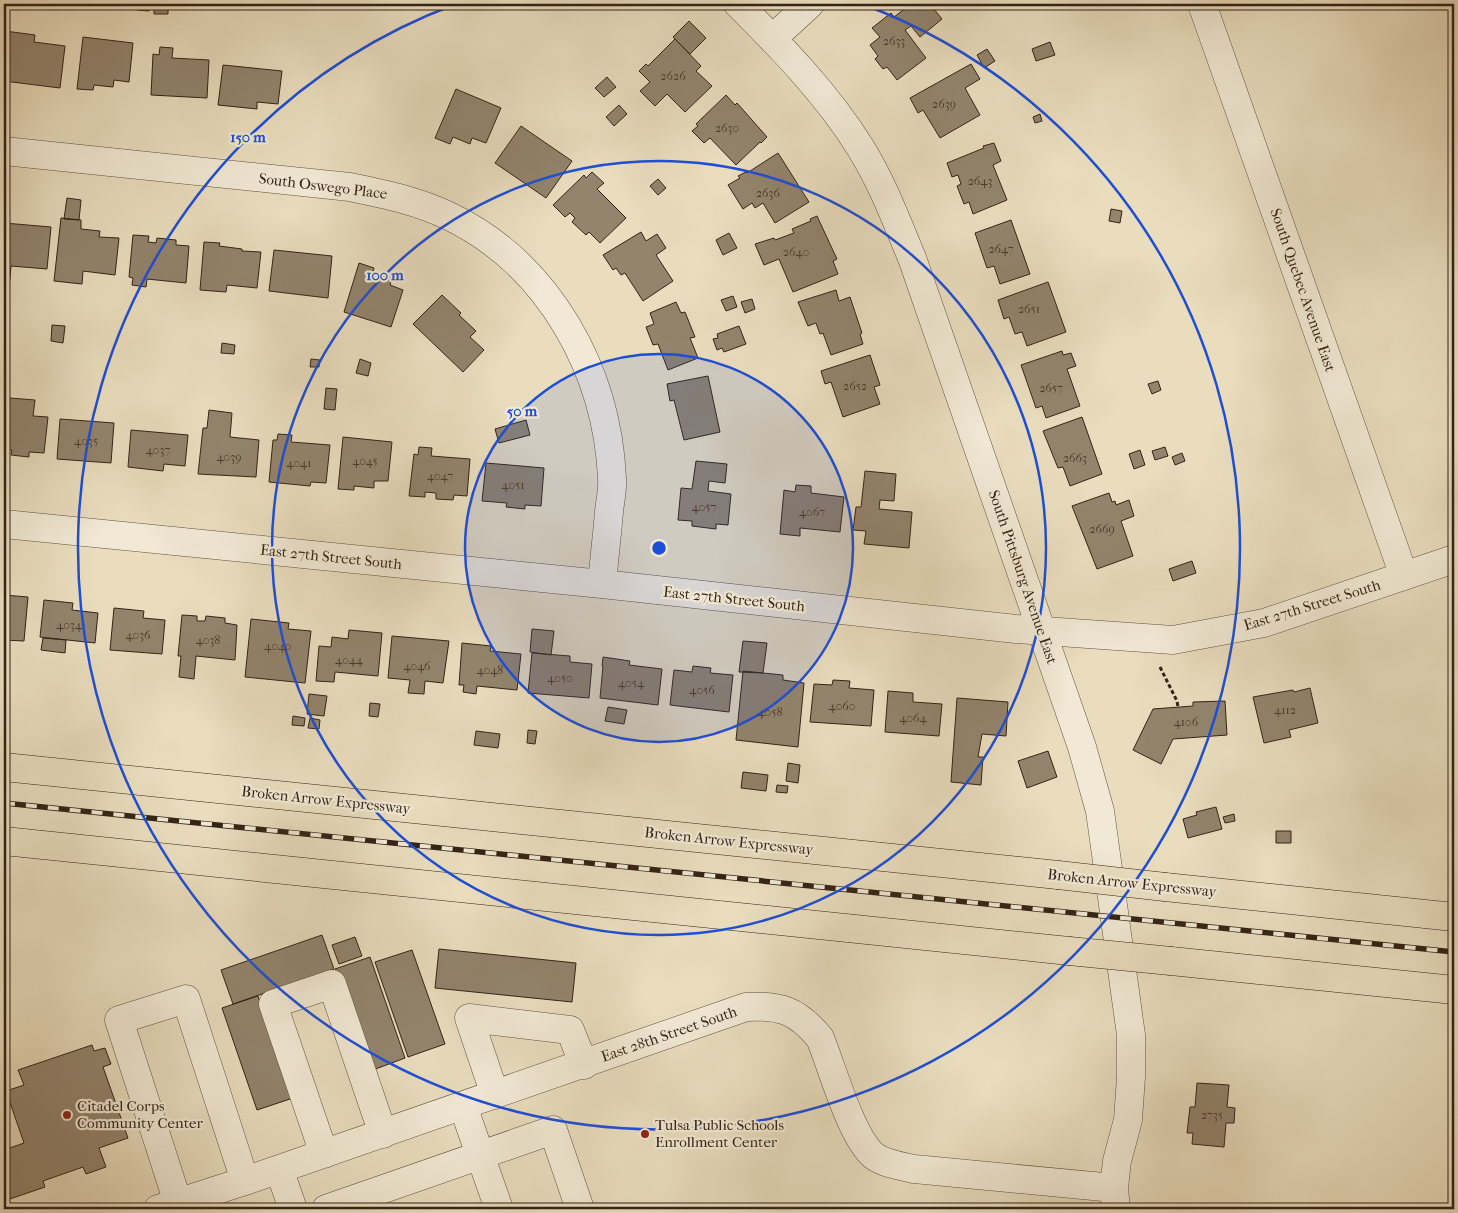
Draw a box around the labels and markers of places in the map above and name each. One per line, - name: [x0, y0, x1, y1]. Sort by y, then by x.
- centre of rings: [650, 539, 668, 557]
- place label: Citadel Corps Community Center: [77, 1097, 203, 1132]
- marker: Citadel Corps Community Center: [61, 1109, 73, 1121]
- place label: Tulsa Public Schools Enrollment Center: [655, 1116, 784, 1151]
- marker: Tulsa Public Schools Enrollment Center: [639, 1128, 651, 1140]

